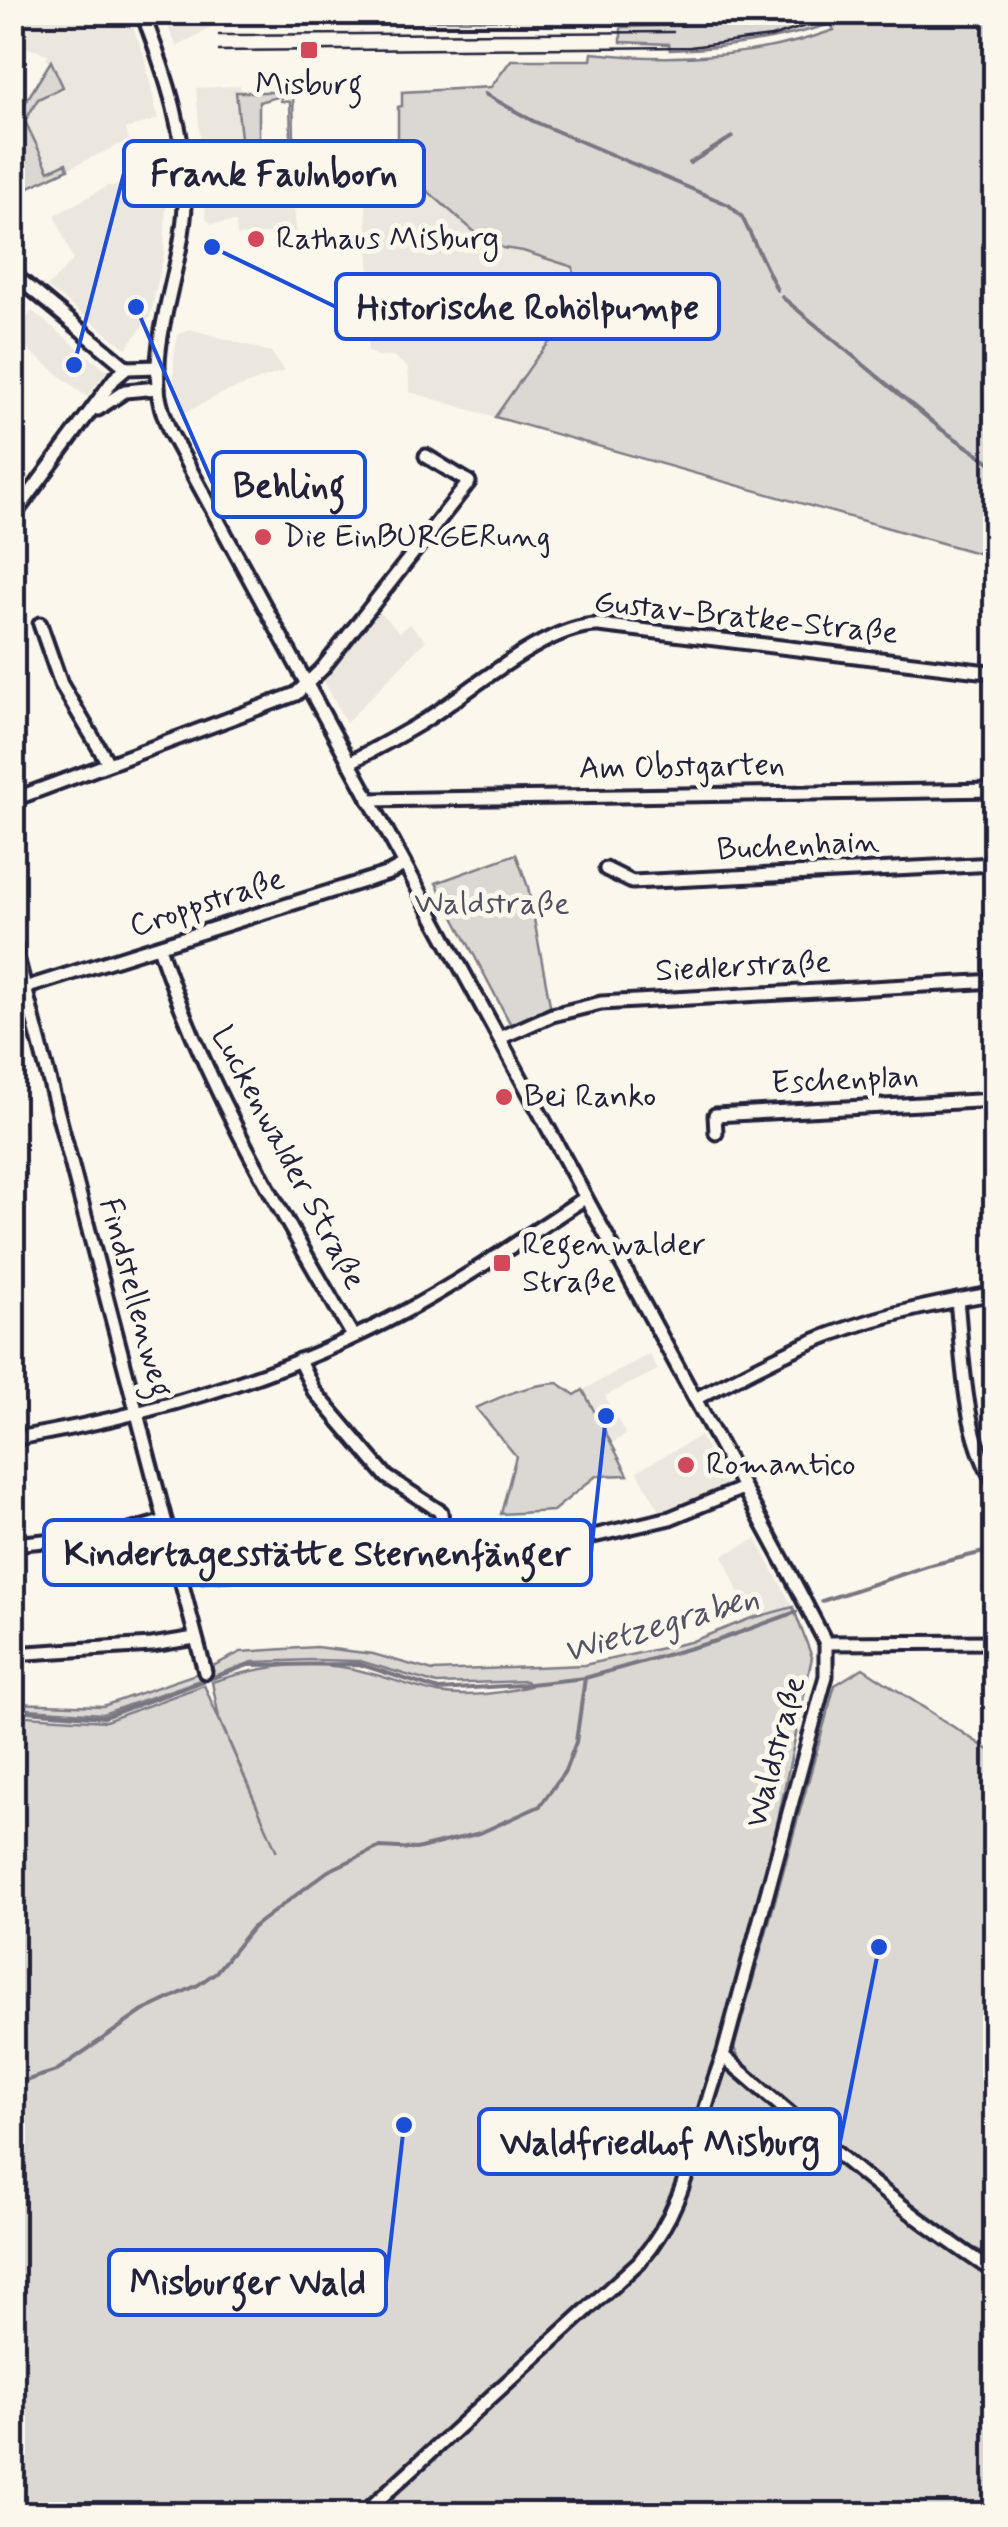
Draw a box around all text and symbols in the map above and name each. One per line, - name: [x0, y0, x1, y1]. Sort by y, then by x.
- marker: Misburg: [298, 39, 320, 61]
- place label: Misburg: [255, 64, 363, 109]
- callout: Frank Faulnborn: [124, 141, 424, 206]
- text: Frank Faulnborn: [150, 152, 398, 198]
- place label: Rathaus Misburg: [276, 218, 499, 262]
- marker: Rathaus Misburg: [245, 228, 267, 250]
- callout: Historische Rohölpumpe: [336, 274, 719, 339]
- text: Historische Rohölpumpe: [357, 286, 699, 332]
- callout: Behling: [213, 452, 365, 517]
- text: Behling: [233, 464, 345, 515]
- place label: Die EinBURGERung: [283, 516, 551, 558]
- marker: Die EinBURGERung: [252, 526, 274, 548]
- street label: Gustav-Bratke-Straße: [592, 581, 900, 655]
- street label: Am Obstgarten: [579, 744, 785, 790]
- street label: Buchenhain: [716, 821, 880, 871]
- street label: Croppstraße: [124, 858, 290, 948]
- park label: Waldstraße: [414, 883, 570, 925]
- street label: Siedlerstraße: [654, 941, 832, 993]
- street label: Luckenwalder Straße: [201, 1019, 375, 1297]
- street label: Eschenplan: [770, 1055, 920, 1105]
- place label: Bei Ranko: [524, 1076, 656, 1118]
- marker: Bei Ranko: [493, 1086, 515, 1108]
- street label: Findstellenweg: [85, 1194, 182, 1403]
- place label: Regenwalder Straße: [522, 1224, 706, 1303]
- marker: Regenwalder Straße: [491, 1252, 513, 1274]
- place label: Romantico: [706, 1444, 856, 1486]
- marker: Romantico: [675, 1454, 697, 1476]
- callout: Kindertagesstätte Sternenfänger: [44, 1520, 591, 1585]
- text: Kindertagesstätte Sternenfänger: [64, 1532, 571, 1583]
- water label: Wietzegraben: [558, 1575, 764, 1675]
- street label: Waldstraße: [736, 1672, 816, 1832]
- callout: Waldfriedhof Misburg: [479, 2109, 840, 2174]
- text: Waldfriedhof Misburg: [500, 2121, 820, 2171]
- callout: Misburger Wald: [109, 2250, 386, 2315]
- text: Misburger Wald: [130, 2261, 366, 2312]

